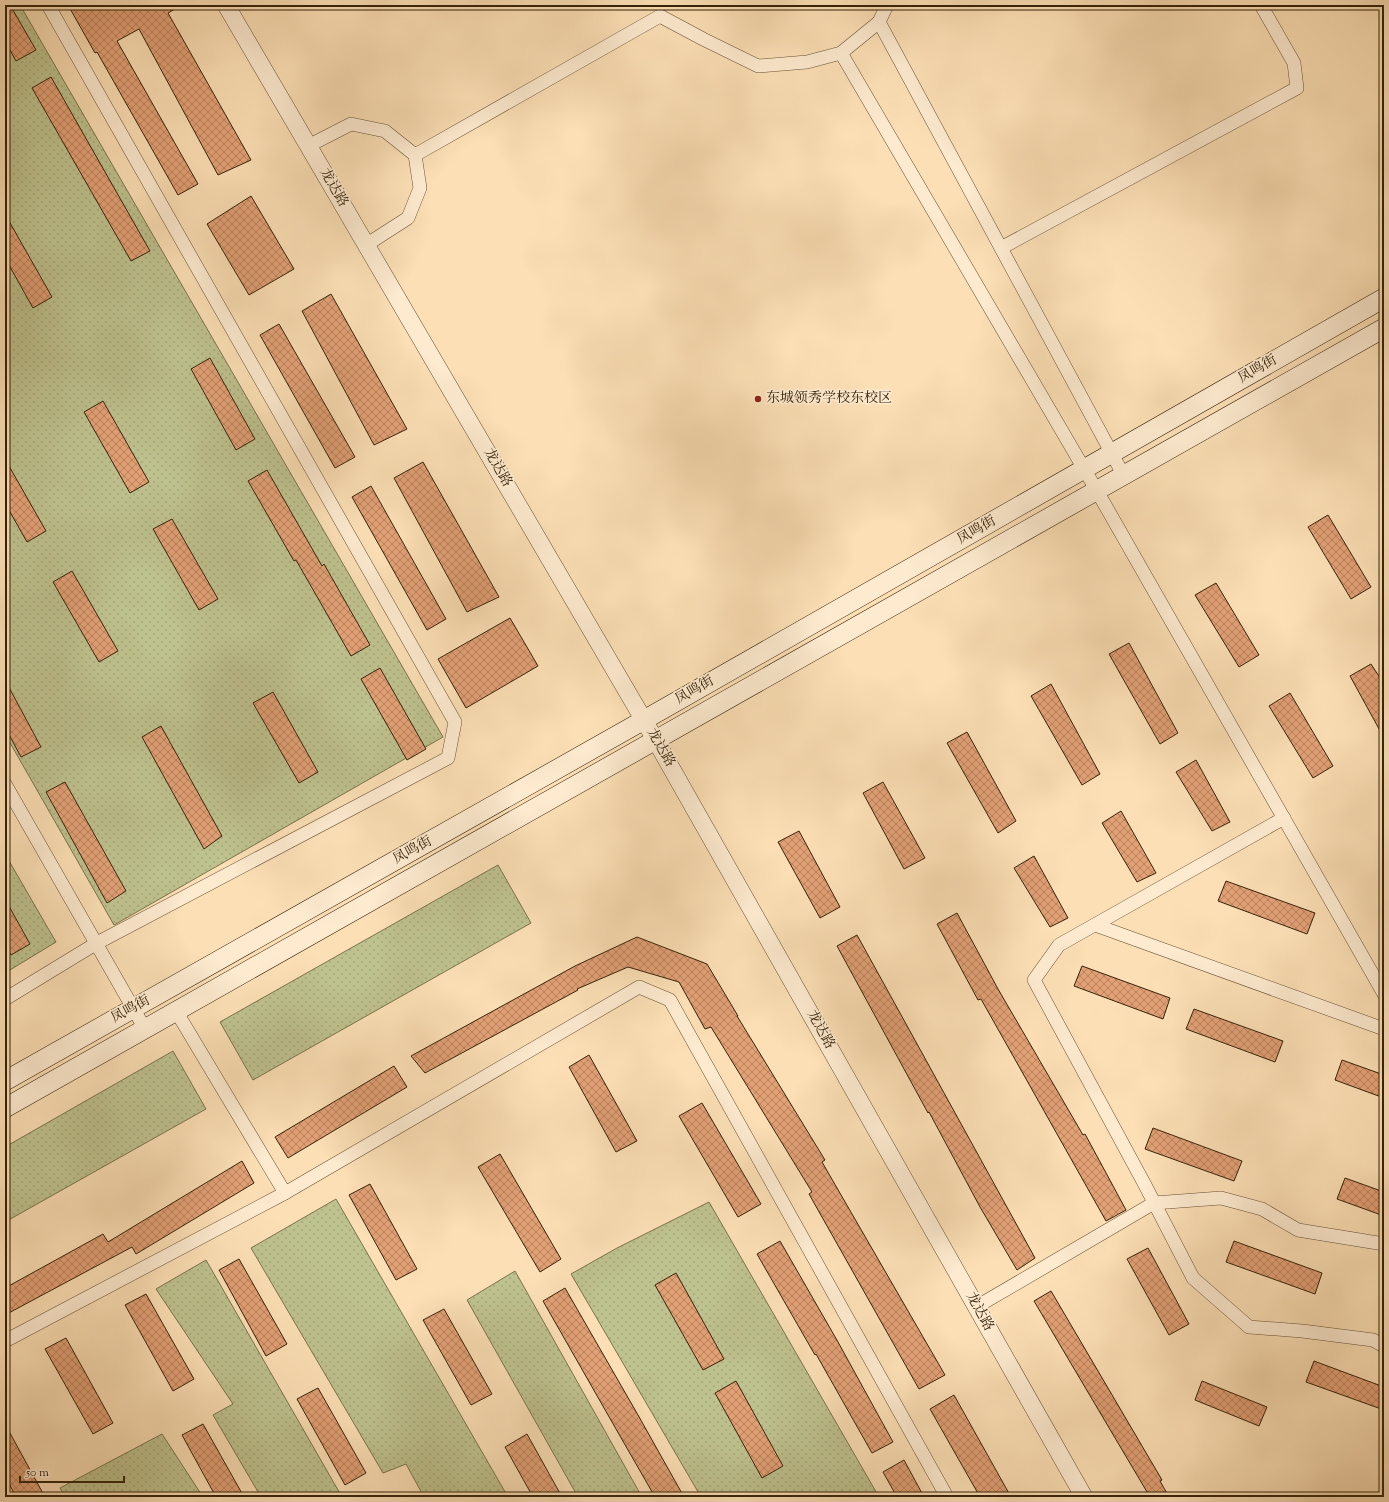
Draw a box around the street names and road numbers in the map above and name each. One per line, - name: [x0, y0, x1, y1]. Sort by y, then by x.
- street label: 龙达路: [314, 165, 352, 211]
- street label: 凤鸣街: [1235, 351, 1281, 389]
- street label: 龙达路: [478, 445, 516, 491]
- street label: 凤鸣街: [954, 512, 1000, 550]
- street label: 凤鸣街: [672, 672, 718, 710]
- street label: 龙达路: [641, 725, 679, 771]
- street label: 凤鸣街: [390, 832, 436, 870]
- street label: 凤鸣街: [108, 991, 154, 1029]
- street label: 龙达路: [801, 1007, 839, 1053]
- street label: 龙达路: [960, 1289, 998, 1335]

